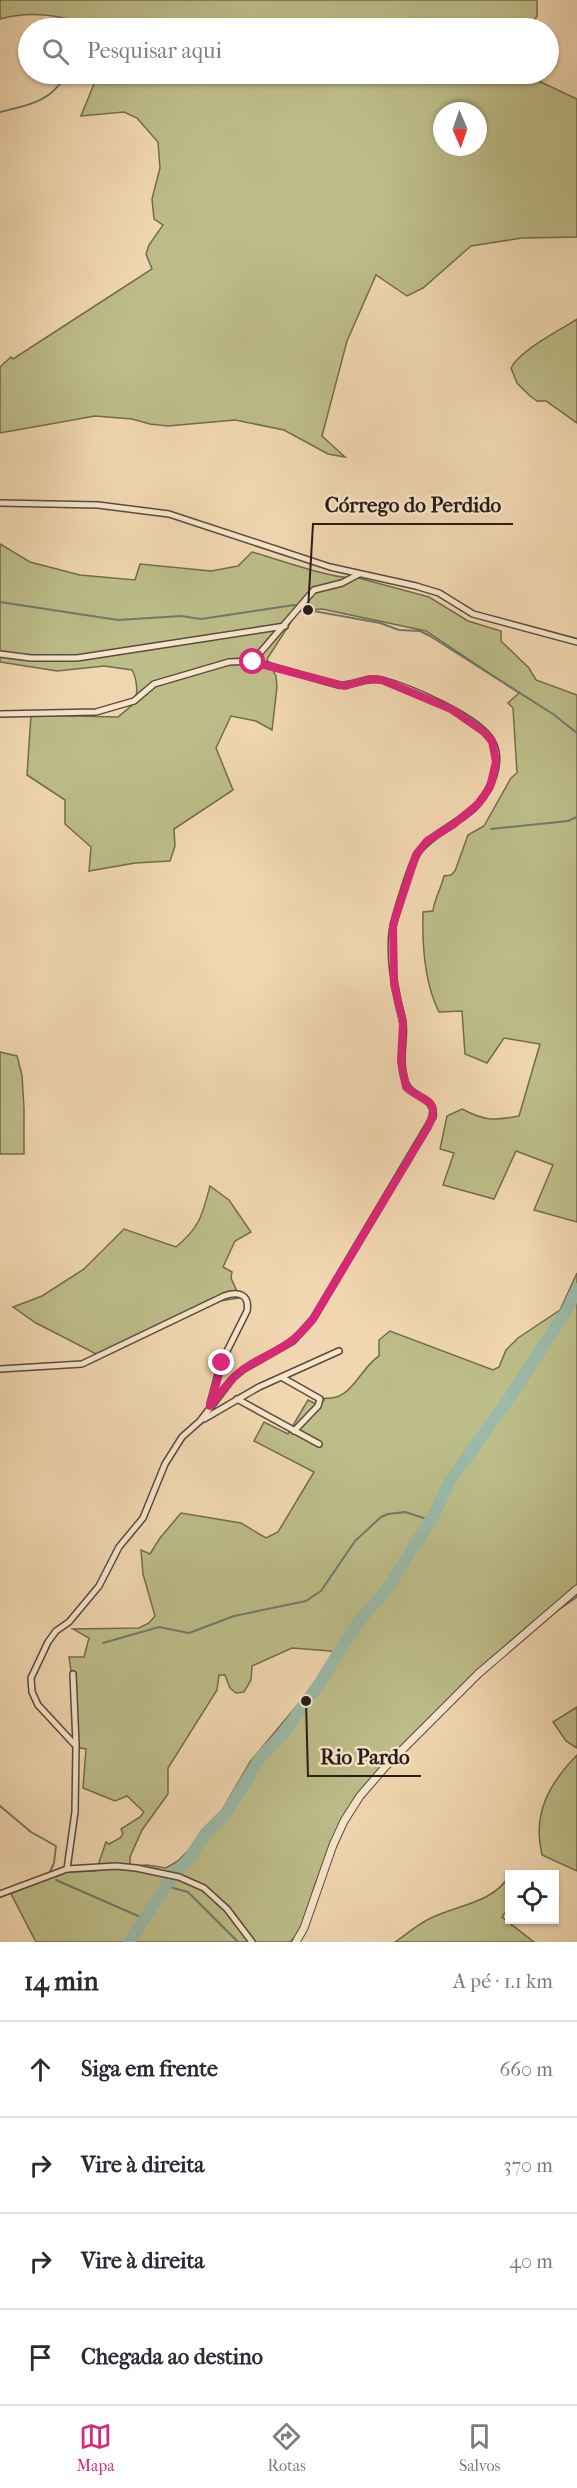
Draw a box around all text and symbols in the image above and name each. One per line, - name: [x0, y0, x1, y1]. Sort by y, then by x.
- search box: [18, 18, 559, 84]
- icon: search: [39, 35, 72, 68]
- text: Pesquisar aqui: [87, 38, 222, 64]
- north arrow: [433, 102, 487, 156]
- callout: Córrego do Perdido: [313, 485, 513, 524]
- text: Córrego do Perdido: [325, 493, 502, 517]
- route start: [239, 648, 265, 674]
- route end: [208, 1349, 234, 1375]
- callout: Rio Pardo: [308, 1737, 421, 1776]
- text: Rio Pardo: [320, 1745, 410, 1769]
- map controls: [505, 1870, 559, 1924]
- button: locate: [505, 1870, 559, 1924]
- text: 14 min: [24, 1966, 99, 1997]
- text: A pé · 1.1 km: [453, 1970, 553, 1993]
- icon: ahead: [24, 2053, 57, 2086]
- text: Siga em frente: [81, 2056, 218, 2082]
- text: 660 m: [499, 2058, 553, 2081]
- icon: right: [24, 2149, 57, 2182]
- text: Vire à direita: [81, 2152, 204, 2178]
- text: 370 m: [503, 2154, 553, 2177]
- icon: right: [24, 2245, 57, 2278]
- text: Vire à direita: [81, 2248, 204, 2274]
- text: 40 m: [509, 2250, 553, 2273]
- icon: arrive: [24, 2341, 57, 2374]
- text: Chegada ao destino: [81, 2344, 263, 2370]
- tab: Mapa: [76, 2420, 115, 2475]
- tab: Rotas: [268, 2420, 306, 2475]
- tab: Salvos: [459, 2420, 501, 2475]

